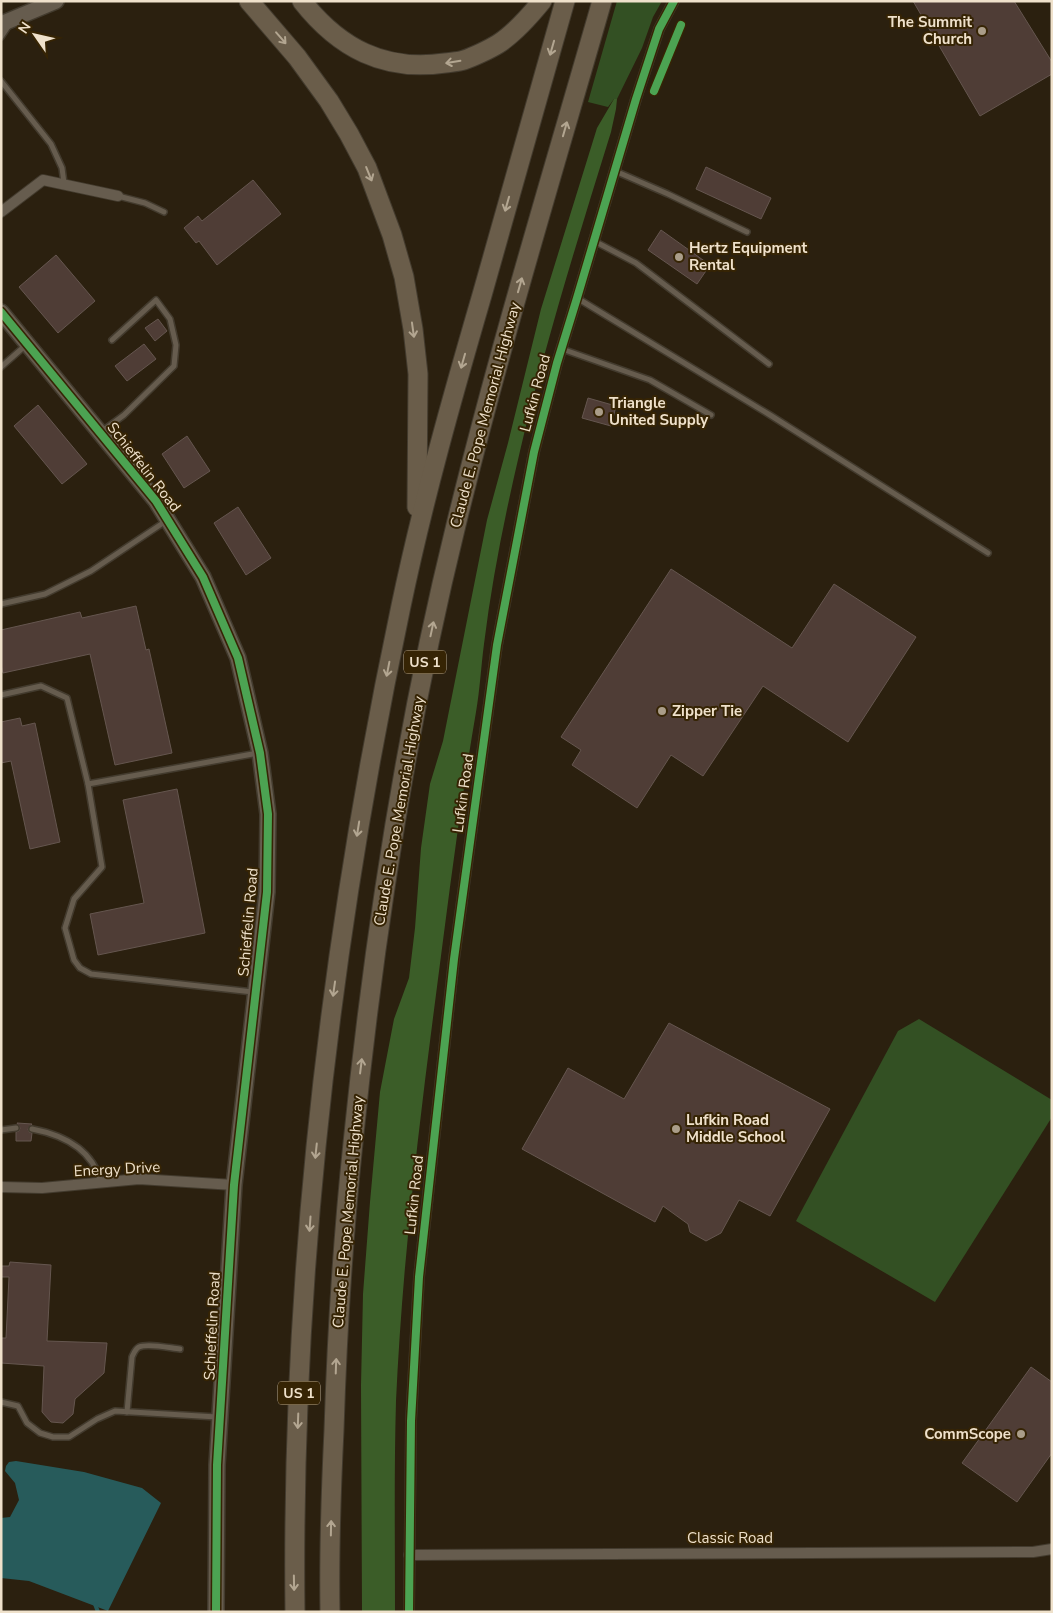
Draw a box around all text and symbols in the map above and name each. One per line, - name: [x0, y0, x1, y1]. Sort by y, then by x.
- north arrow: [10, 10, 60, 60]
- place label: The Summit Church: [888, 12, 972, 49]
- text: N: [14, 18, 35, 38]
- marker: The Summit Church: [976, 25, 988, 37]
- one-way arrow: [275, 31, 286, 44]
- one-way arrow: [546, 40, 556, 56]
- one-way arrow: [445, 57, 461, 67]
- one-way arrow: [561, 121, 570, 137]
- one-way arrow: [365, 166, 374, 181]
- one-way arrow: [502, 196, 512, 212]
- place label: Hertz Equipment Rental: [689, 238, 807, 275]
- marker: Hertz Equipment Rental: [673, 251, 685, 263]
- one-way arrow: [516, 278, 525, 294]
- street label: Claude E. Pope Memorial Highway: [445, 300, 525, 530]
- one-way arrow: [408, 321, 418, 337]
- one-way arrow: [457, 352, 467, 368]
- street label: Lufkin Road: [515, 352, 555, 434]
- place label: Triangle United Supply: [609, 393, 708, 430]
- marker: Triangle United Supply: [593, 406, 605, 418]
- street label: Schieffelin Road: [103, 418, 185, 516]
- one-way arrow: [428, 622, 438, 638]
- road number: US 1: [404, 650, 446, 674]
- one-way arrow: [383, 660, 393, 676]
- street label: Claude E. Pope Memorial Highway: [369, 694, 429, 927]
- place label: Zipper Tie: [672, 701, 742, 721]
- marker: Zipper Tie: [656, 705, 668, 717]
- street label: Lufkin Road: [448, 752, 478, 834]
- one-way arrow: [353, 820, 363, 836]
- street label: Schieffelin Road: [233, 867, 263, 977]
- one-way arrow: [329, 981, 339, 997]
- one-way arrow: [356, 1058, 366, 1074]
- street label: Claude E. Pope Memorial Highway: [328, 1095, 368, 1329]
- place label: Lufkin Road Middle School: [686, 1110, 785, 1147]
- marker: Lufkin Road Middle School: [670, 1123, 682, 1135]
- one-way arrow: [311, 1142, 321, 1158]
- street label: Lufkin Road: [400, 1154, 428, 1236]
- street label: Energy Drive: [73, 1157, 161, 1181]
- one-way arrow: [305, 1216, 314, 1232]
- street label: Schieffelin Road: [199, 1271, 225, 1381]
- one-way arrow: [331, 1358, 341, 1374]
- road number: US 1: [278, 1382, 320, 1405]
- one-way arrow: [293, 1412, 303, 1429]
- place label: CommScope: [924, 1424, 1011, 1444]
- marker: CommScope: [1015, 1428, 1027, 1440]
- one-way arrow: [326, 1520, 336, 1536]
- street label: Classic Road: [687, 1528, 773, 1548]
- one-way arrow: [289, 1575, 299, 1591]

